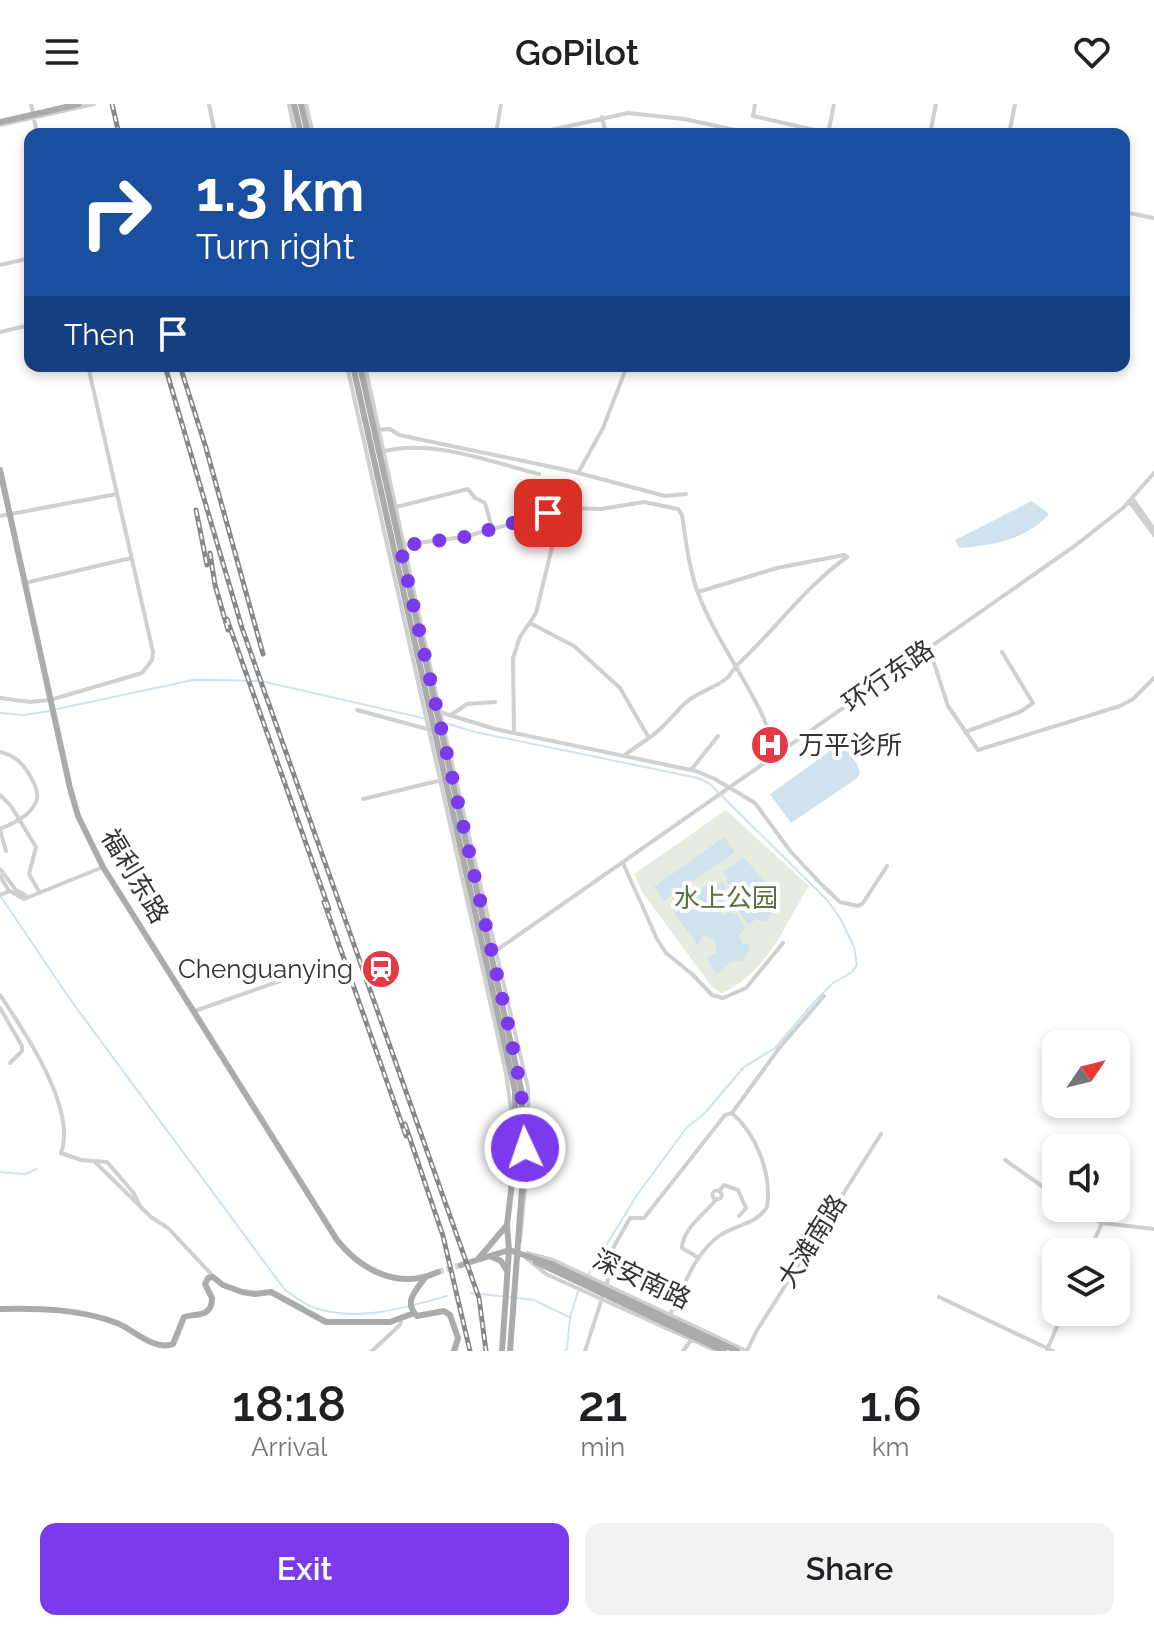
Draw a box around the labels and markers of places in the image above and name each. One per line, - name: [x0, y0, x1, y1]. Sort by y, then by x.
- pin: [514, 479, 582, 547]
- hospital icon: 万平诊所: [749, 724, 791, 766]
- place label: 万平诊所: [798, 730, 902, 760]
- station icon: Chenguanying: [360, 948, 402, 990]
- place label: Chenguanying: [178, 954, 353, 984]

